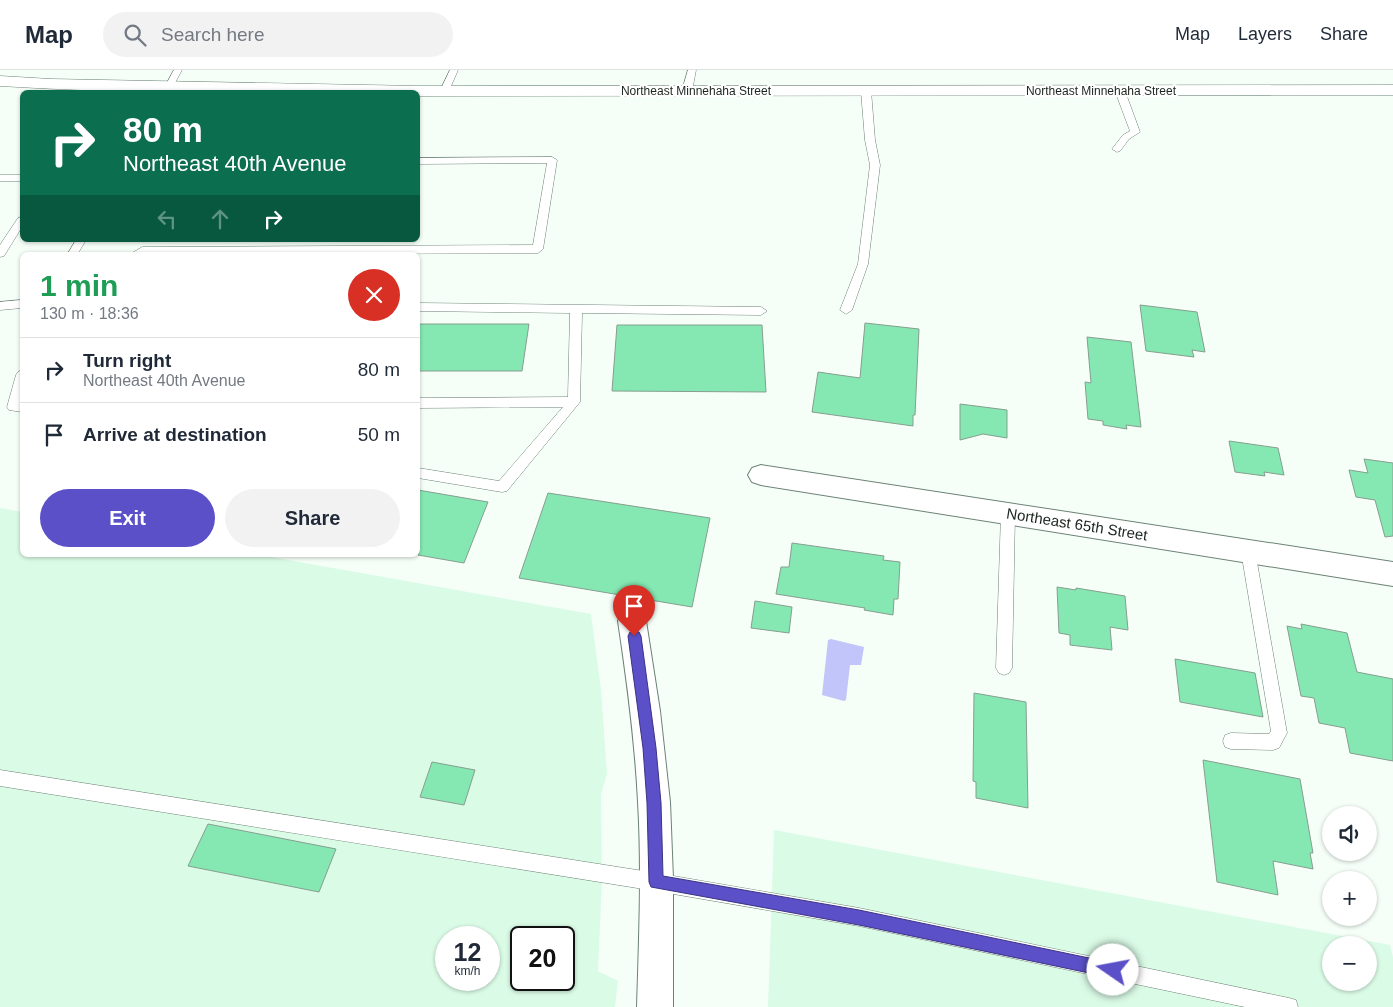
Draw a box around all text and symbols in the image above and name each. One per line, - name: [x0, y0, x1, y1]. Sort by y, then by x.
- search box: [103, 12, 453, 57]
- text: Map: [25, 21, 73, 48]
- icon: search: [121, 21, 149, 49]
- text: Search here: [161, 24, 265, 45]
- text: Map: [1175, 24, 1210, 44]
- text: Layers: [1238, 24, 1292, 44]
- text: Share: [1320, 24, 1368, 44]
- street label: Northeast Minnehaha Street: [621, 84, 772, 98]
- street label: Northeast Minnehaha Street: [1026, 84, 1177, 98]
- icon: right: [40, 110, 105, 175]
- text: 80 m: [123, 110, 203, 149]
- text: Northeast 40th Avenue: [123, 151, 346, 176]
- icon: left: [153, 205, 181, 233]
- icon: ahead: [206, 205, 234, 233]
- icon: right: [259, 205, 287, 233]
- text: 1 min: [40, 269, 118, 302]
- button: close: [348, 269, 400, 321]
- text: 130 m · 18:36: [40, 305, 139, 322]
- text: Turn right: [83, 350, 171, 371]
- icon: right: [40, 356, 68, 384]
- text: 80 m: [358, 359, 400, 380]
- text: Northeast 40th Avenue: [83, 372, 246, 389]
- icon: arrive: [40, 421, 68, 449]
- text: Arrive at destination: [83, 424, 267, 445]
- text: 50 m: [358, 424, 400, 445]
- button: Exit: [40, 489, 215, 547]
- button: Share: [225, 489, 400, 547]
- street label: Northeast 65th Street: [1005, 504, 1150, 544]
- pin: [613, 585, 655, 636]
- icon: arrive: [620, 592, 648, 620]
- map controls: [1322, 806, 1377, 991]
- button: sound: [1322, 806, 1377, 861]
- button: +: [1322, 871, 1377, 926]
- speed limit sign: 20: [510, 926, 575, 991]
- button: −: [1322, 936, 1377, 991]
- text: 12: [454, 938, 481, 966]
- position arrow: [1086, 943, 1138, 995]
- text: km/h: [454, 964, 481, 978]

